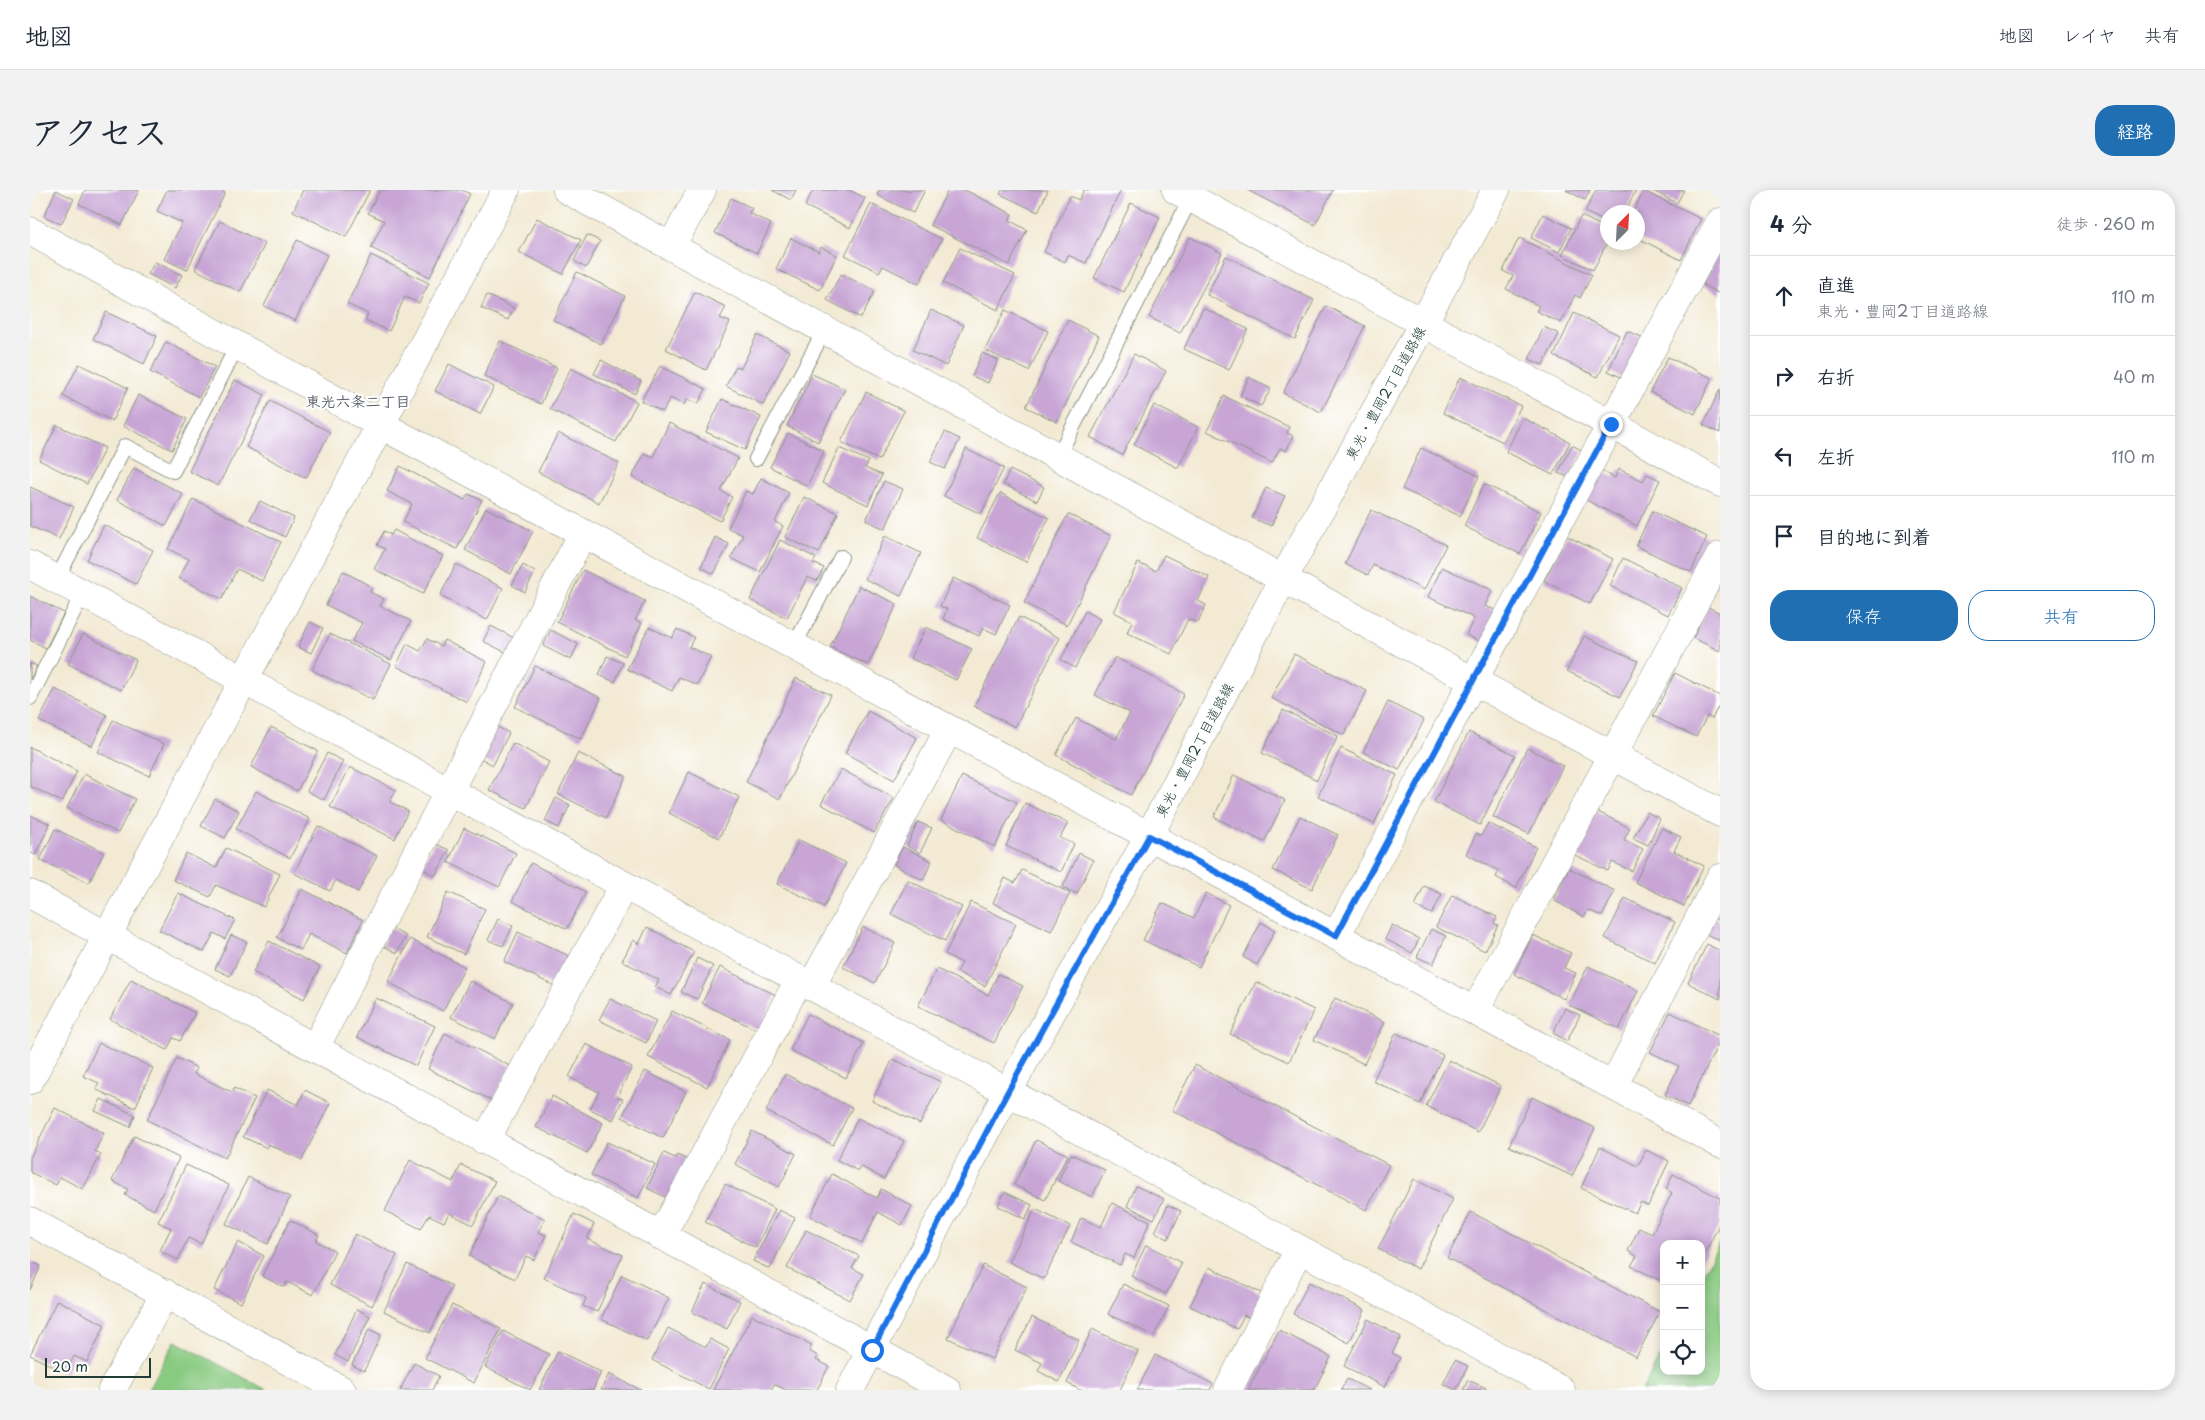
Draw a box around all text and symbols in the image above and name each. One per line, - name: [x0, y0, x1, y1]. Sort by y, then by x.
- text: 地図: [25, 17, 73, 53]
- text: 地図: [1999, 21, 2035, 48]
- text: レイヤ: [2063, 21, 2116, 48]
- text: 共有: [2144, 21, 2180, 48]
- text: アクセス: [30, 104, 168, 157]
- button: 経路: [2095, 105, 2175, 156]
- north arrow: [1600, 205, 1645, 250]
- text: 4 分: [1770, 207, 1812, 239]
- text: 徒歩 · 260 m: [2056, 211, 2155, 235]
- text: 直進: [1817, 270, 1855, 298]
- icon: ahead: [1770, 282, 1798, 310]
- text: 110 m: [2112, 284, 2155, 308]
- text: 東光・豊岡2丁目道路線: [1817, 298, 1988, 322]
- street label: 東光・豊岡2丁目道路線: [1339, 322, 1431, 464]
- icon: right: [1770, 362, 1798, 390]
- text: 右折: [1817, 362, 1855, 390]
- text: 40 m: [2113, 364, 2155, 388]
- district label: 東光六条二丁目: [305, 389, 411, 412]
- route end: [1600, 413, 1623, 436]
- icon: left: [1770, 442, 1798, 470]
- text: 左折: [1817, 442, 1855, 470]
- text: 110 m: [2112, 444, 2155, 468]
- icon: arrive: [1770, 522, 1798, 550]
- text: 目的地に到着: [1817, 522, 1931, 550]
- button: 保存: [1770, 590, 1958, 641]
- button: 共有: [1968, 590, 2155, 641]
- street label: 東光・豊岡2丁目道路線: [1150, 679, 1238, 821]
- map controls: [1660, 1240, 1705, 1375]
- button: +: [1660, 1240, 1705, 1285]
- button: −: [1660, 1285, 1705, 1330]
- button: locate: [1660, 1330, 1705, 1375]
- route start: [861, 1339, 884, 1362]
- scale bar: [45, 1355, 151, 1378]
- text: 20 m: [52, 1356, 88, 1377]

